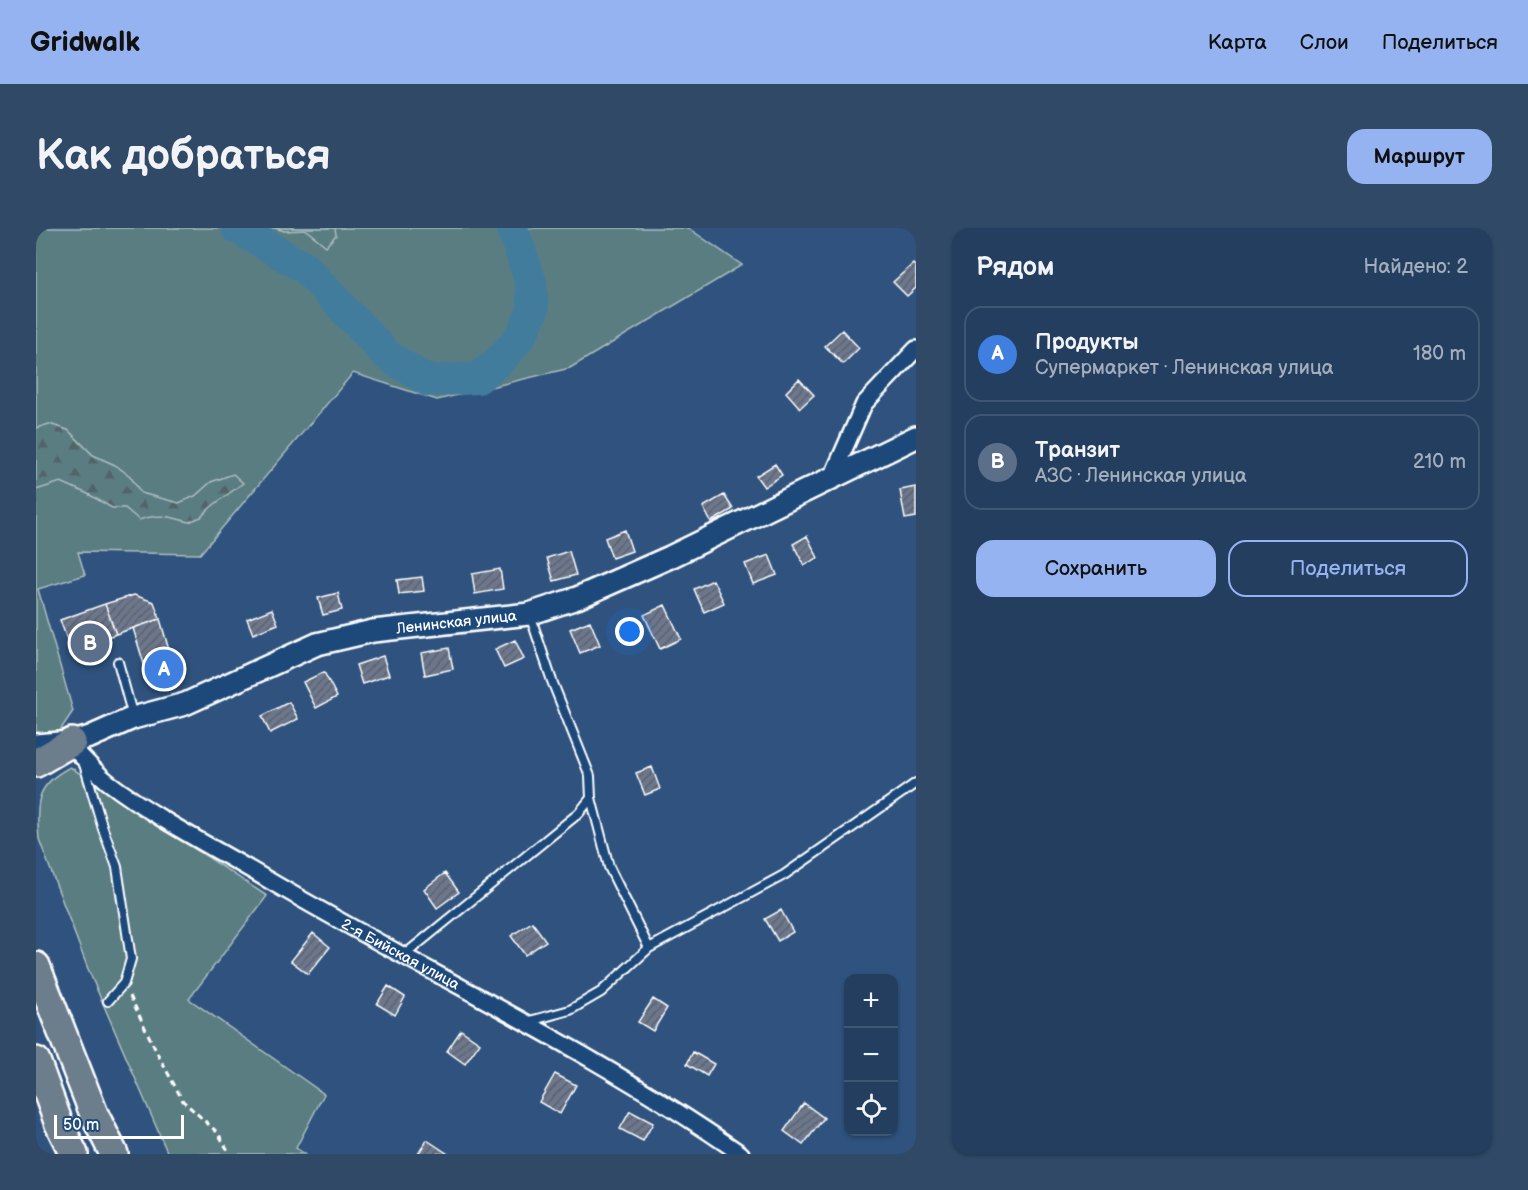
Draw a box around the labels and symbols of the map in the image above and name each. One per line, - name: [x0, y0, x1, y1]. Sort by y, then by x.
- street label: Ленинская улица: [394, 606, 518, 639]
- your location: [615, 617, 644, 646]
- pin: B: [70, 620, 110, 666]
- pin: A: [144, 646, 184, 692]
- street label: 2-я Бийская улица: [338, 914, 463, 995]
- scale bar: [54, 1112, 184, 1140]

